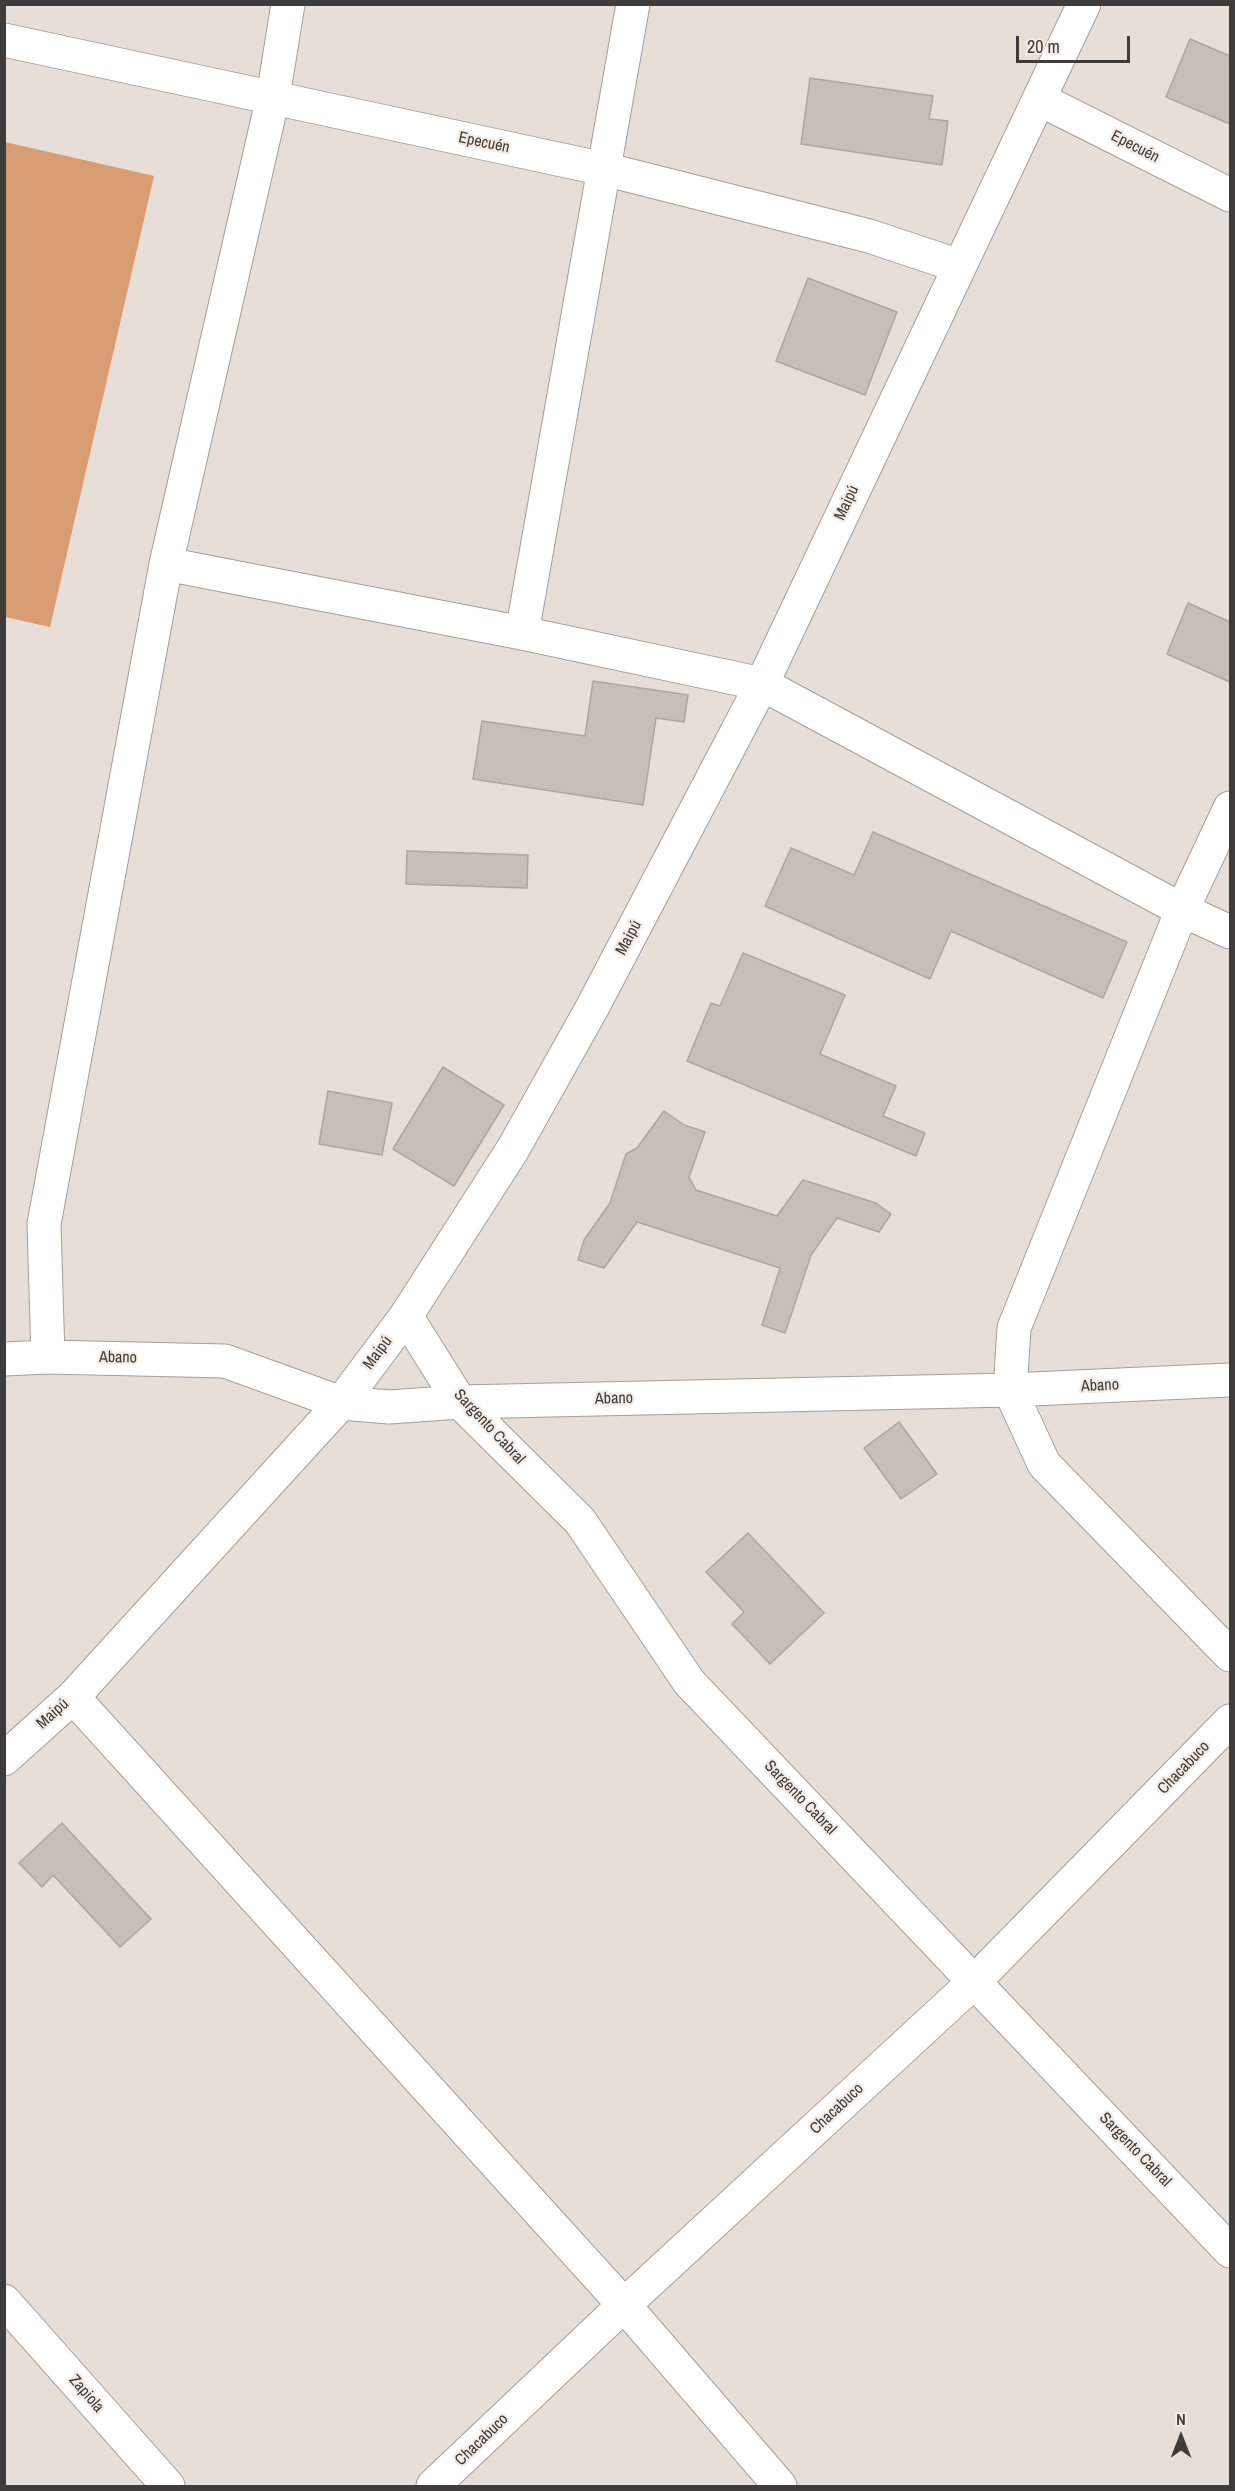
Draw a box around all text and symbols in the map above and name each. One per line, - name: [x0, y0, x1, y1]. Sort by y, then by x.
- scale bar: [1019, 24, 1133, 62]
- text: 20 m: [1027, 34, 1060, 59]
- street label: Epecuén: [1108, 127, 1162, 167]
- street label: Epecuén: [457, 128, 511, 158]
- street label: Maipú: [831, 482, 863, 524]
- street label: Maipú: [612, 917, 646, 959]
- street label: Maipú: [359, 1333, 397, 1373]
- street label: Abano: [99, 1348, 137, 1368]
- street label: Abano: [1081, 1375, 1119, 1397]
- street label: Sargento Cabral: [449, 1386, 529, 1468]
- street label: Abano: [595, 1389, 633, 1409]
- street label: Maipú: [33, 1695, 73, 1733]
- street label: Chacabuco: [1154, 1737, 1214, 1799]
- street label: Sargento Cabral: [760, 1757, 840, 1839]
- street label: Chacabuco: [806, 2079, 868, 2139]
- street label: Sargento Cabral: [1095, 2109, 1175, 2191]
- street label: Zapiola: [64, 2371, 108, 2417]
- north arrow: [1151, 2407, 1211, 2467]
- text: N: [1176, 2408, 1186, 2430]
- street label: Chacabuco: [451, 2410, 513, 2470]

